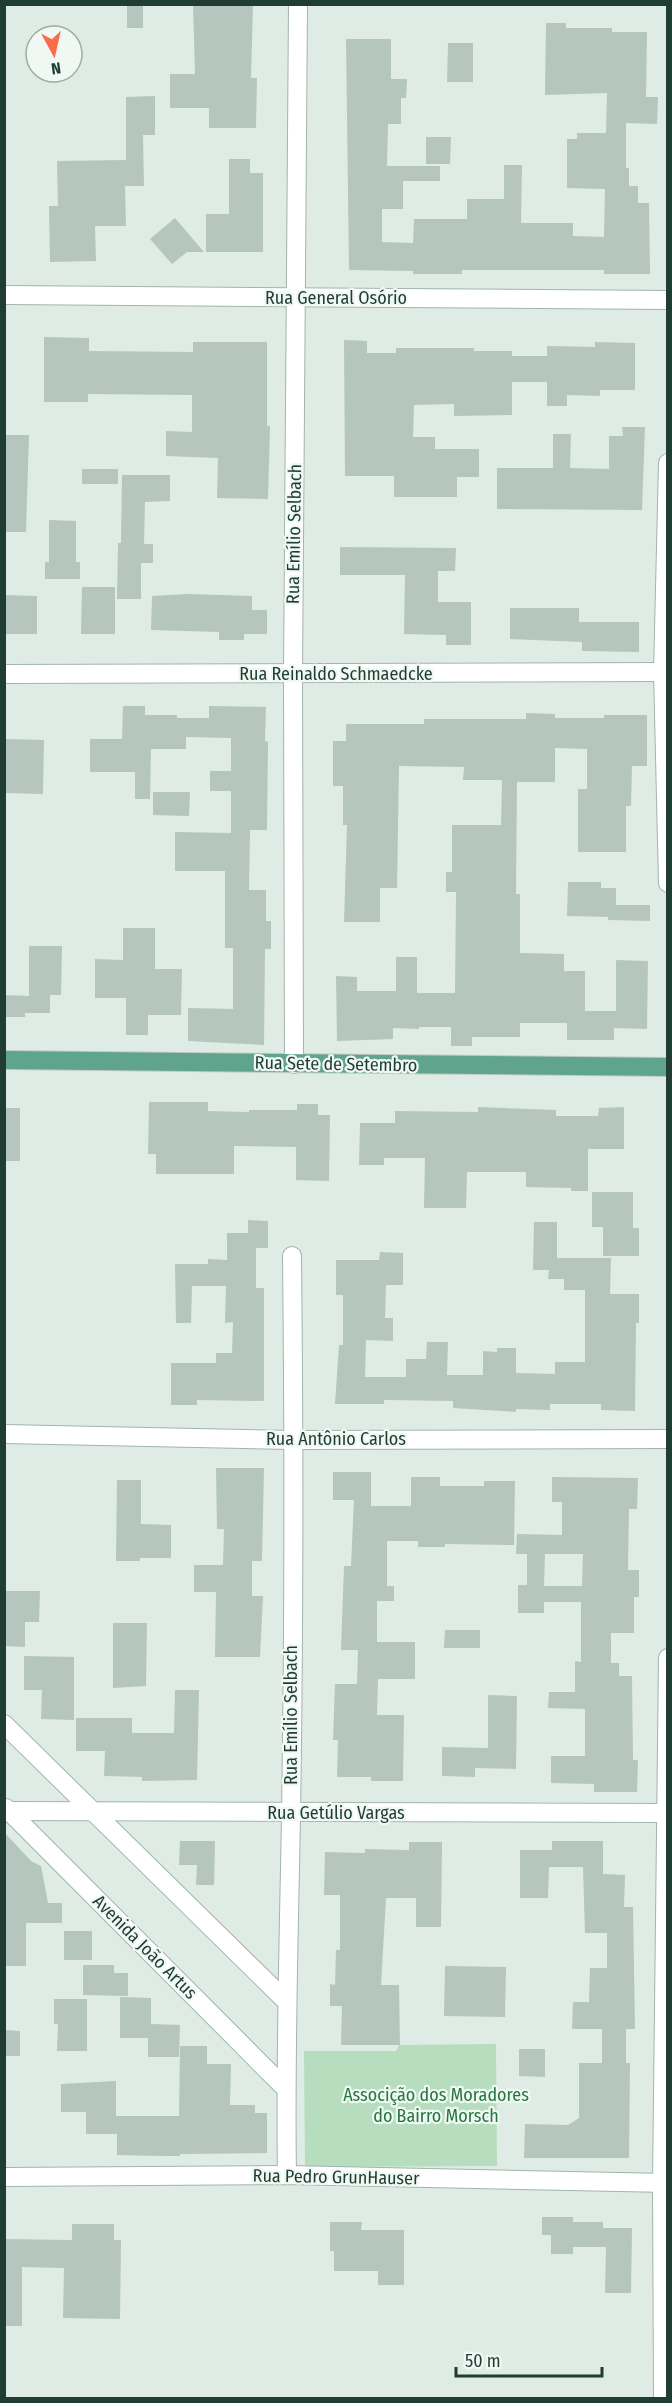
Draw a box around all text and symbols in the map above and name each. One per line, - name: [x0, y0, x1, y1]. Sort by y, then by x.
- north arrow: [24, 24, 84, 84]
- text: N: [50, 58, 62, 78]
- street label: Rua General Osório: [265, 287, 407, 309]
- street label: Rua Emílio Selbach: [282, 464, 306, 604]
- street label: Rua Reinaldo Schmaedcke: [239, 663, 433, 685]
- street label: Rua Sete de Setembro: [255, 1052, 417, 1076]
- street label: Rua Antônio Carlos: [266, 1428, 406, 1450]
- street label: Rua Emílio Selbach: [280, 1645, 302, 1785]
- street label: Rua Getúlio Vargas: [267, 1802, 405, 1824]
- street label: Avenida João Artus: [88, 1890, 202, 2004]
- park label: Associção dos Moradores do Bairro Morsch: [343, 2084, 529, 2127]
- street label: Rua Pedro GrunHauser: [252, 2165, 420, 2189]
- scale bar: [456, 2340, 602, 2378]
- text: 50 m: [465, 2350, 501, 2372]

